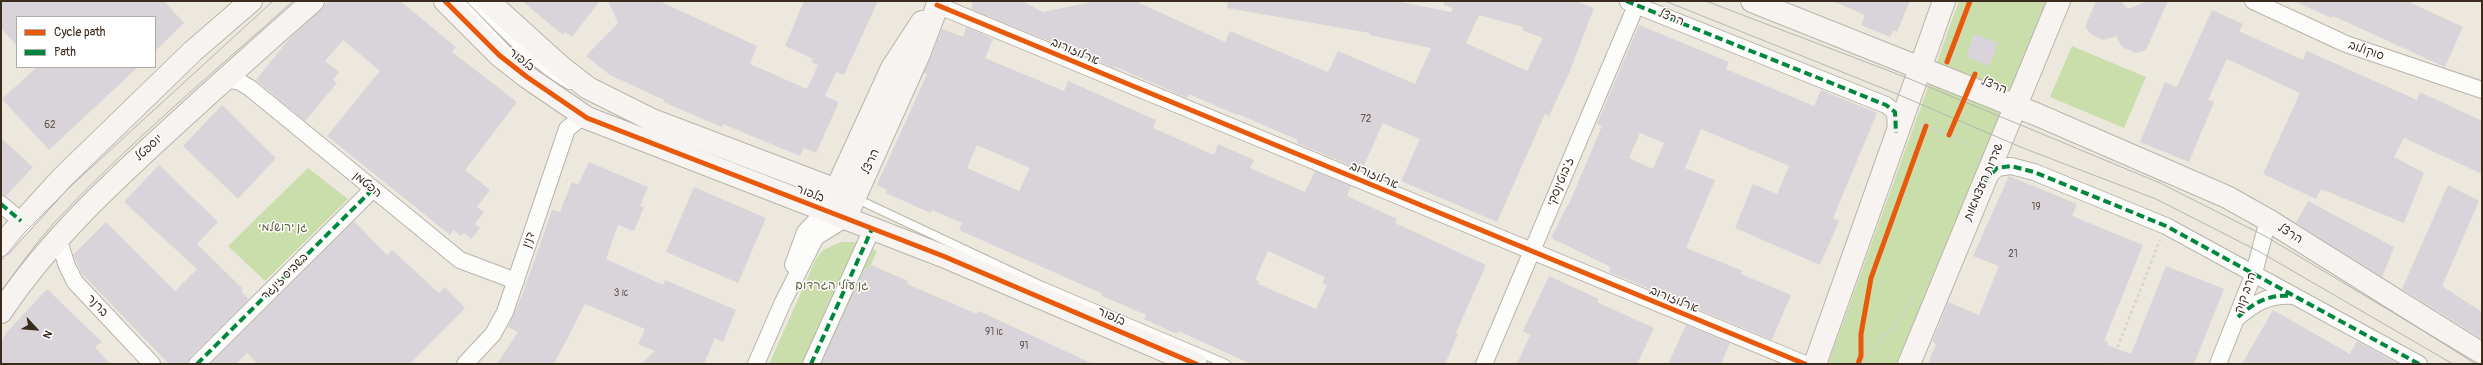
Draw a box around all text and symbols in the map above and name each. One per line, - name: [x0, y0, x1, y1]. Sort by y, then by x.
- street label: הרצל: [1656, 6, 1686, 30]
- legend: [16, 16, 156, 68]
- text: Cycle path: [54, 25, 105, 40]
- street label: ארלוזורוב: [1049, 35, 1101, 69]
- street label: סוקולוב: [2346, 38, 2386, 64]
- text: Path: [54, 45, 76, 60]
- street label: בלפור: [505, 45, 537, 75]
- street label: הרצל: [1979, 74, 2009, 98]
- house number: 72: [1361, 113, 1371, 125]
- house number: 62: [44, 119, 56, 131]
- street label: יוספטל: [132, 132, 166, 164]
- street label: שדרות העצמאות: [1961, 141, 2007, 223]
- street label: הרצל: [859, 147, 883, 177]
- street label: ז'בוטינסקי: [1544, 156, 1578, 208]
- street label: ארלוזורוב: [1348, 159, 1400, 193]
- street label: הפטמן: [350, 169, 384, 201]
- street label: בלפור: [794, 182, 826, 206]
- house number: 19: [2031, 201, 2041, 213]
- park label: גן ירושלמי: [258, 221, 308, 235]
- street label: הרצל: [2275, 221, 2305, 247]
- street label: דנין: [520, 230, 538, 250]
- house number: 21: [2008, 248, 2018, 260]
- street label: בשביס זינגר: [258, 250, 312, 304]
- street label: הרב קוק: [2232, 270, 2260, 316]
- park label: גן עולי הגרדום: [795, 279, 869, 293]
- street label: ארלוזורוב: [1648, 284, 1700, 316]
- house number: 3 א: [614, 287, 628, 299]
- street label: ברנר: [83, 292, 111, 320]
- street label: בלפור: [1095, 305, 1127, 329]
- north arrow: [16, 309, 56, 349]
- house number: 91 א: [985, 326, 1003, 338]
- text: N: [40, 328, 55, 341]
- house number: 91: [1019, 340, 1029, 352]

